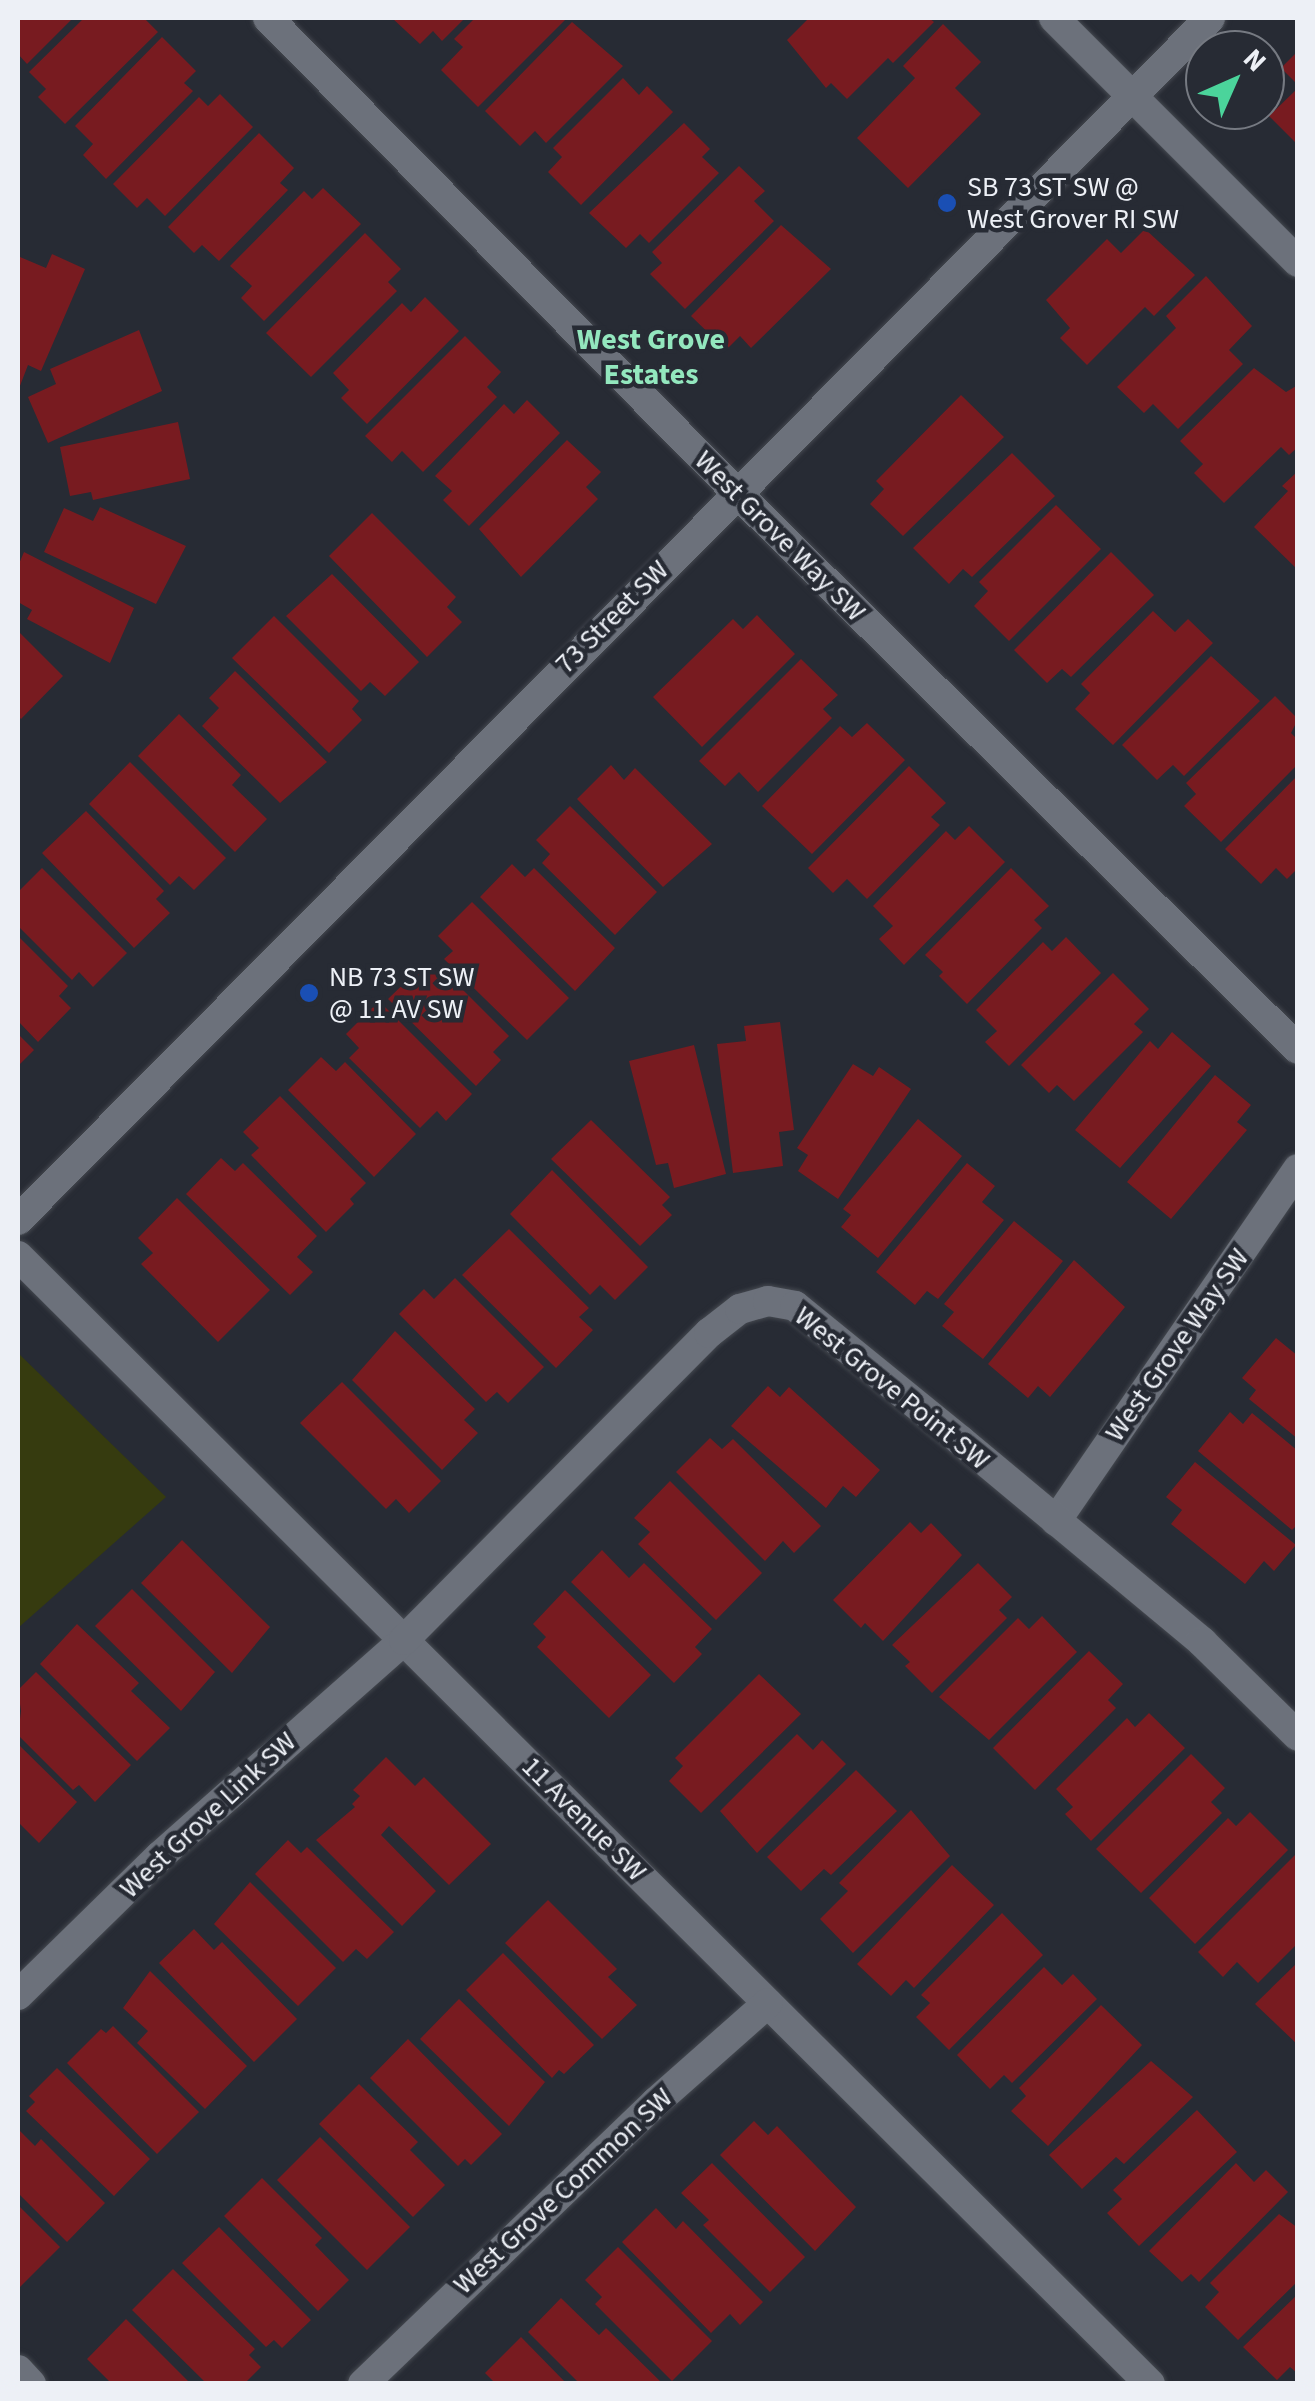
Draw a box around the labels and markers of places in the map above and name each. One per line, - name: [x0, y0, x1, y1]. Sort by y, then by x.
- place label: SB 73 ST SW @ West Grover RI SW: [967, 170, 1179, 236]
- marker: SB 73 ST SW @ West Grover RI SW: [936, 192, 958, 214]
- place label: NB 73 ST SW @ 11 AV SW: [329, 960, 475, 1026]
- marker: NB 73 ST SW @ 11 AV SW: [298, 982, 320, 1004]

